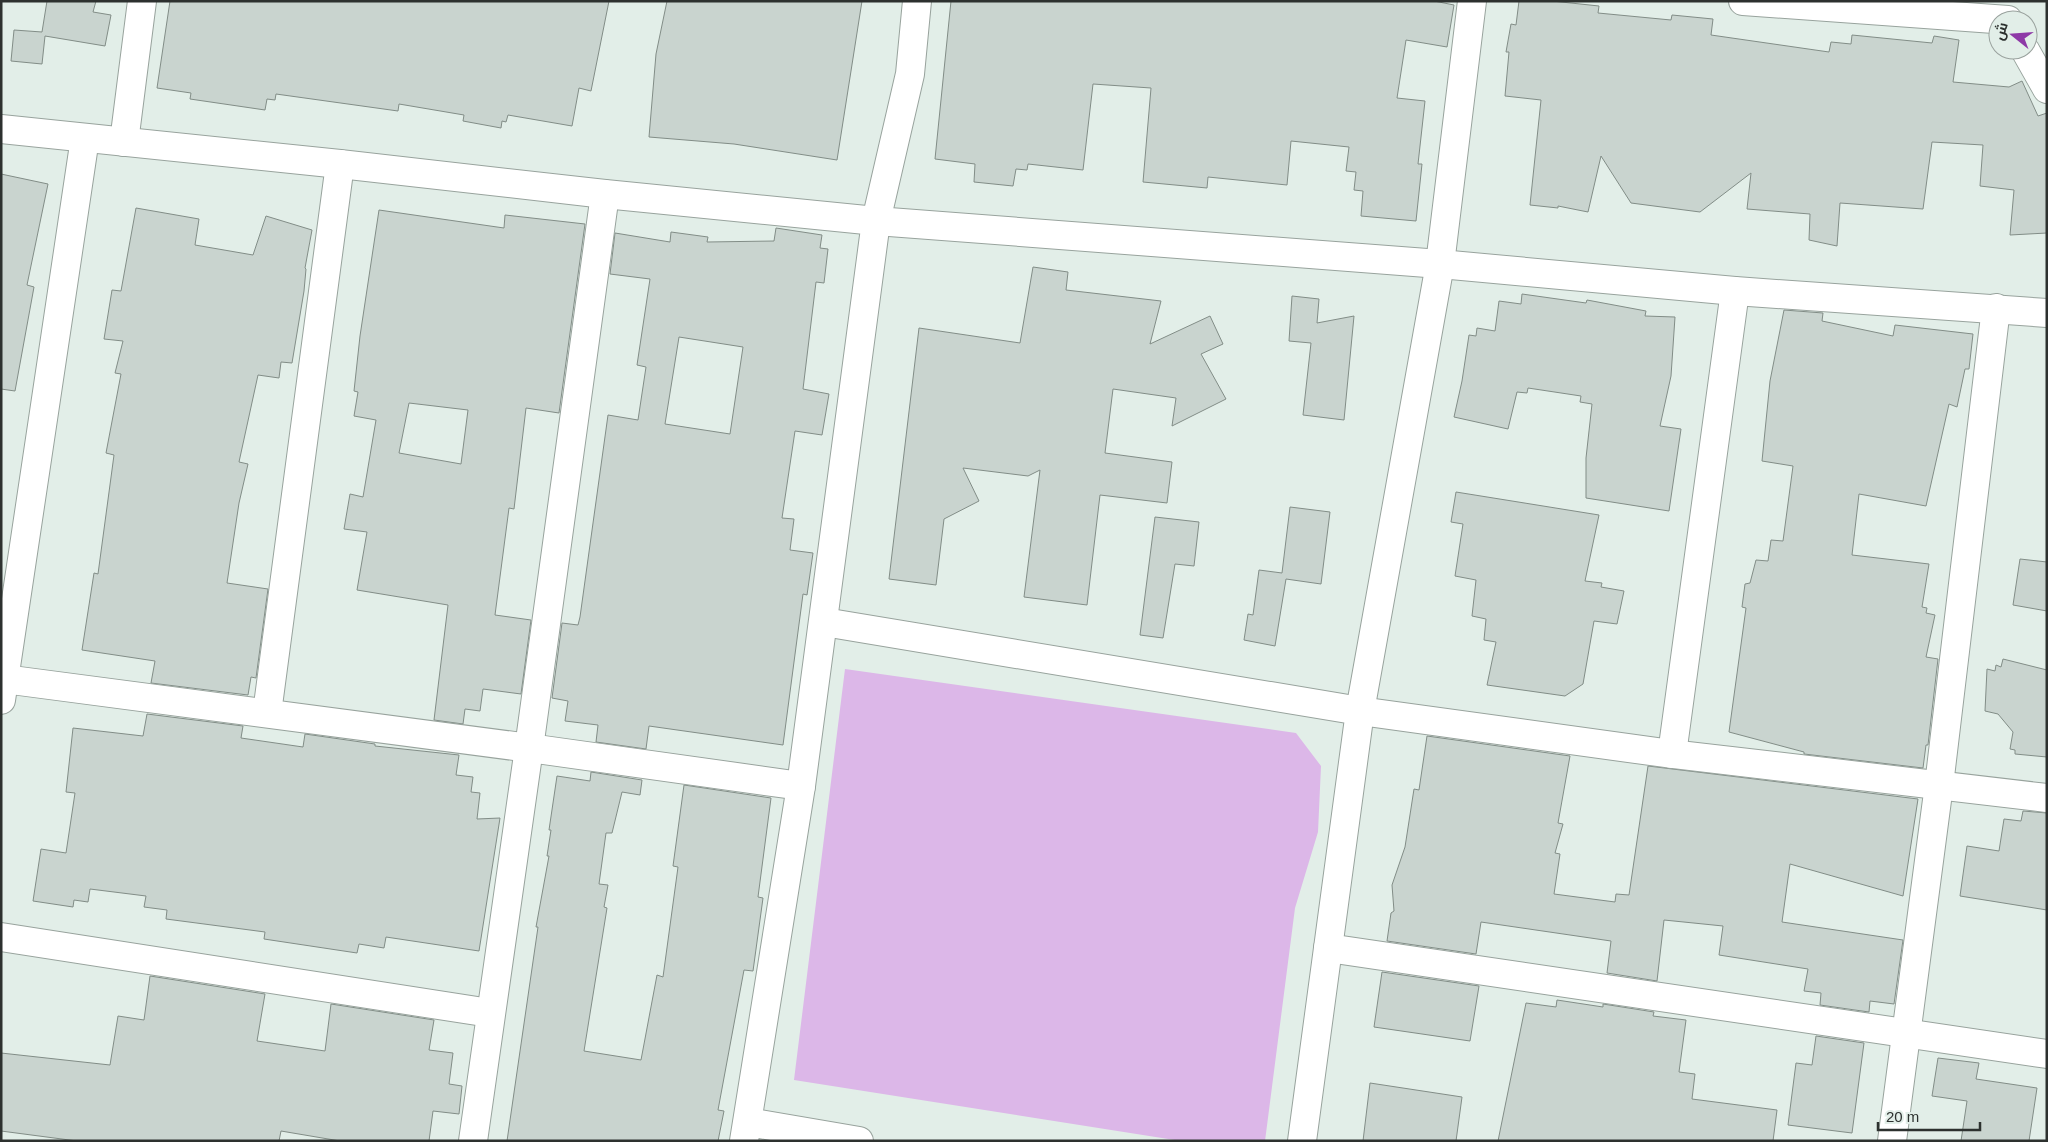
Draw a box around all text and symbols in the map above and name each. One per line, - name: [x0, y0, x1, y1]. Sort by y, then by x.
- north arrow: [1988, 10, 2038, 60]
- text: ش: [1990, 20, 2012, 42]
- scale bar: [1878, 1100, 1980, 1132]
- text: 20 m: [1886, 1108, 1919, 1125]

